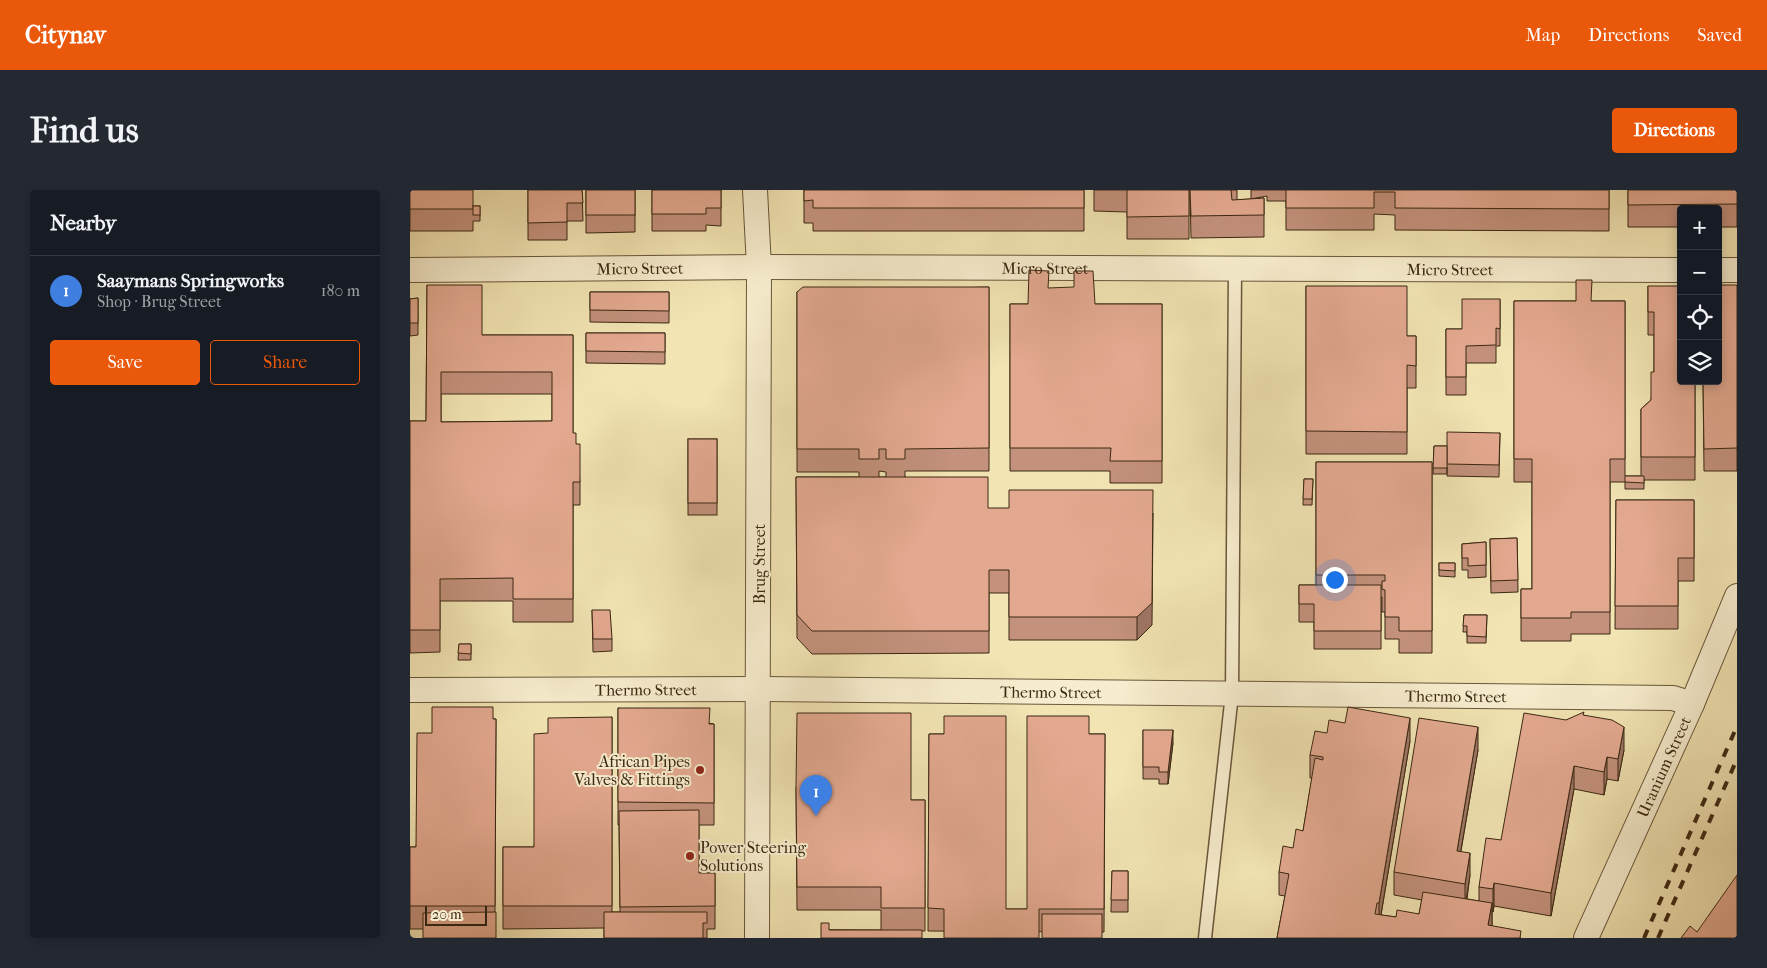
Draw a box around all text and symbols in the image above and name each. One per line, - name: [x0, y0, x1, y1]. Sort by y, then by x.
- text: Citynav: [25, 21, 106, 49]
- text: Map: [1526, 25, 1560, 46]
- text: Directions: [1588, 25, 1669, 46]
- text: Saved: [1697, 25, 1742, 46]
- button: Directions: [1612, 108, 1737, 153]
- text: Find us: [30, 110, 139, 151]
- map controls: [1677, 205, 1722, 385]
- button: +: [1677, 205, 1722, 250]
- text: Nearby: [50, 211, 116, 235]
- button: −: [1677, 250, 1722, 295]
- street label: Micro Street: [596, 259, 684, 278]
- street label: Micro Street: [1002, 259, 1089, 278]
- street label: Micro Street: [1407, 260, 1494, 279]
- text: Saaymans Springworks: [97, 270, 284, 292]
- text: 1: [63, 281, 69, 300]
- text: 180 m: [321, 281, 360, 300]
- text: Shop · Brug Street: [97, 292, 222, 311]
- button: locate: [1677, 295, 1722, 340]
- button: Save: [50, 340, 200, 385]
- button: Share: [210, 340, 360, 385]
- button: layers: [1677, 340, 1722, 385]
- street label: Brug Street: [750, 523, 769, 604]
- your location: [1322, 567, 1348, 593]
- street label: Thermo Street: [595, 680, 697, 699]
- street label: Thermo Street: [1000, 682, 1102, 702]
- street label: Thermo Street: [1405, 686, 1507, 706]
- street label: Uranium Street: [1633, 713, 1695, 820]
- place label: African Pipes Valves & Fittings: [573, 752, 690, 789]
- marker: African Pipes Valves & Fittings: [694, 764, 706, 776]
- pin: 1: [800, 775, 832, 816]
- place label: Power Steering Solutions: [700, 838, 806, 875]
- marker: Power Steering Solutions: [684, 850, 696, 862]
- scale bar: [425, 903, 488, 926]
- text: 20 m: [432, 906, 462, 923]

